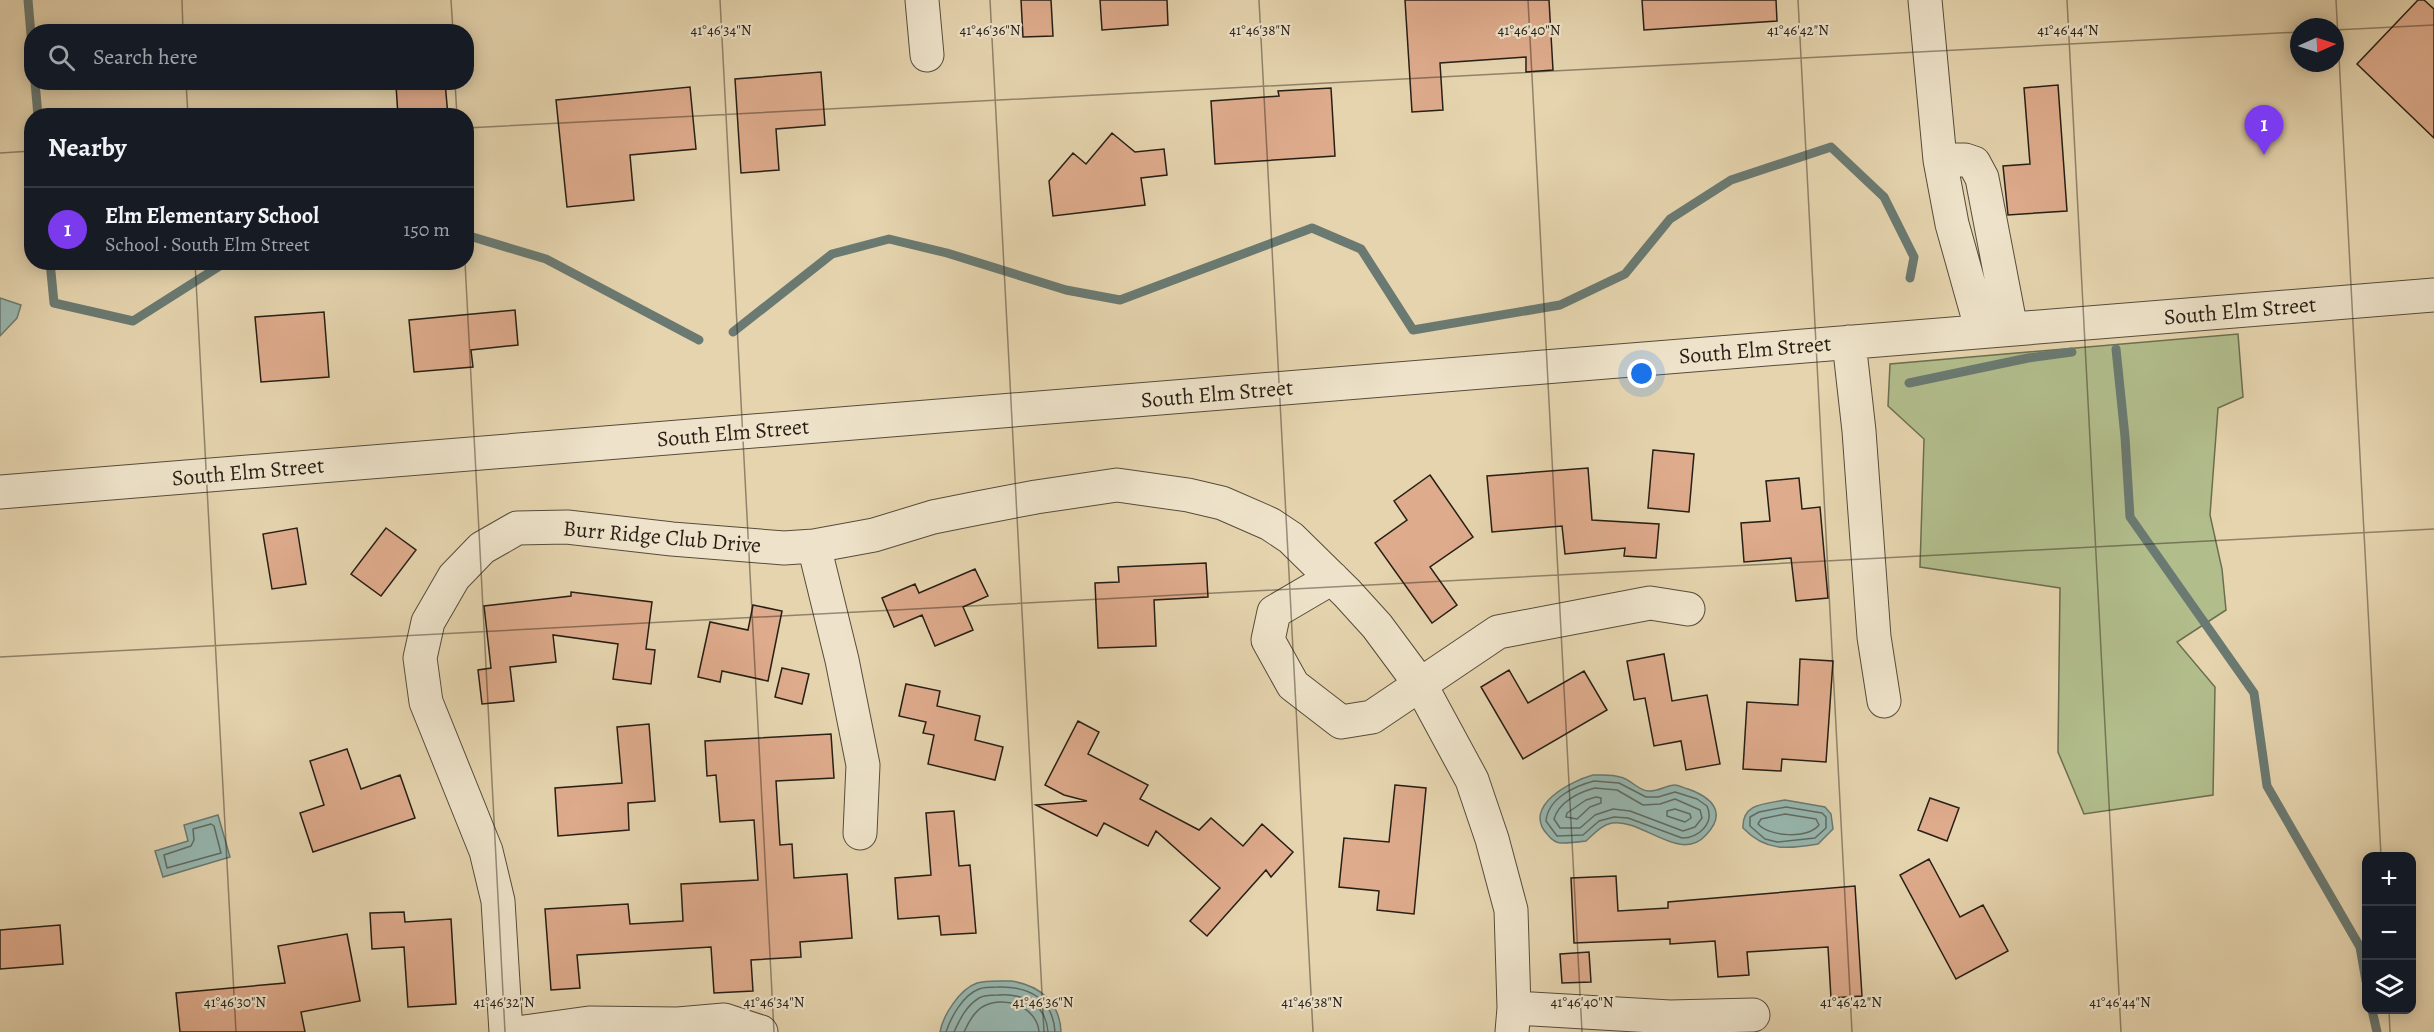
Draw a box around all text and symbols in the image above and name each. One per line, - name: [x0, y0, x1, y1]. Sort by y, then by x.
- north arrow: [2290, 18, 2344, 72]
- text: 41°46'34"N: [690, 20, 752, 40]
- text: 41°46'36"N: [959, 20, 1021, 40]
- text: 41°46'38"N: [1229, 20, 1291, 40]
- text: 41°46'40"N: [1498, 20, 1561, 40]
- text: 41°46'42"N: [1767, 20, 1829, 40]
- text: 41°46'44"N: [2037, 20, 2099, 40]
- search box: [24, 24, 474, 90]
- icon: search: [45, 41, 78, 74]
- text: Search here: [93, 42, 198, 72]
- pin: 1: [2244, 106, 2284, 155]
- text: Nearby: [48, 130, 127, 165]
- text: Elm Elementary School: [105, 201, 319, 231]
- text: 1: [64, 216, 71, 243]
- text: 150 m: [403, 216, 450, 243]
- text: School · South Elm Street: [105, 231, 310, 258]
- street label: South Elm Street: [2163, 289, 2317, 333]
- street label: South Elm Street: [1678, 328, 1832, 372]
- your location: [1627, 359, 1656, 388]
- street label: South Elm Street: [1140, 372, 1294, 416]
- street label: South Elm Street: [656, 411, 810, 455]
- street label: South Elm Street: [171, 450, 325, 494]
- street label: Burr Ridge Club Drive: [562, 513, 762, 561]
- map controls: [2362, 852, 2416, 1014]
- button: +: [2362, 852, 2416, 906]
- button: −: [2362, 906, 2416, 960]
- button: layers: [2362, 960, 2416, 1014]
- text: 41°46'30"N: [204, 992, 266, 1012]
- text: 41°46'32"N: [473, 992, 535, 1012]
- text: 41°46'34"N: [743, 992, 805, 1012]
- text: 41°46'36"N: [1012, 992, 1074, 1012]
- text: 41°46'38"N: [1281, 992, 1343, 1012]
- text: 41°46'40"N: [1551, 992, 1614, 1012]
- text: 41°46'42"N: [1820, 992, 1882, 1012]
- text: 41°46'44"N: [2089, 992, 2151, 1012]

